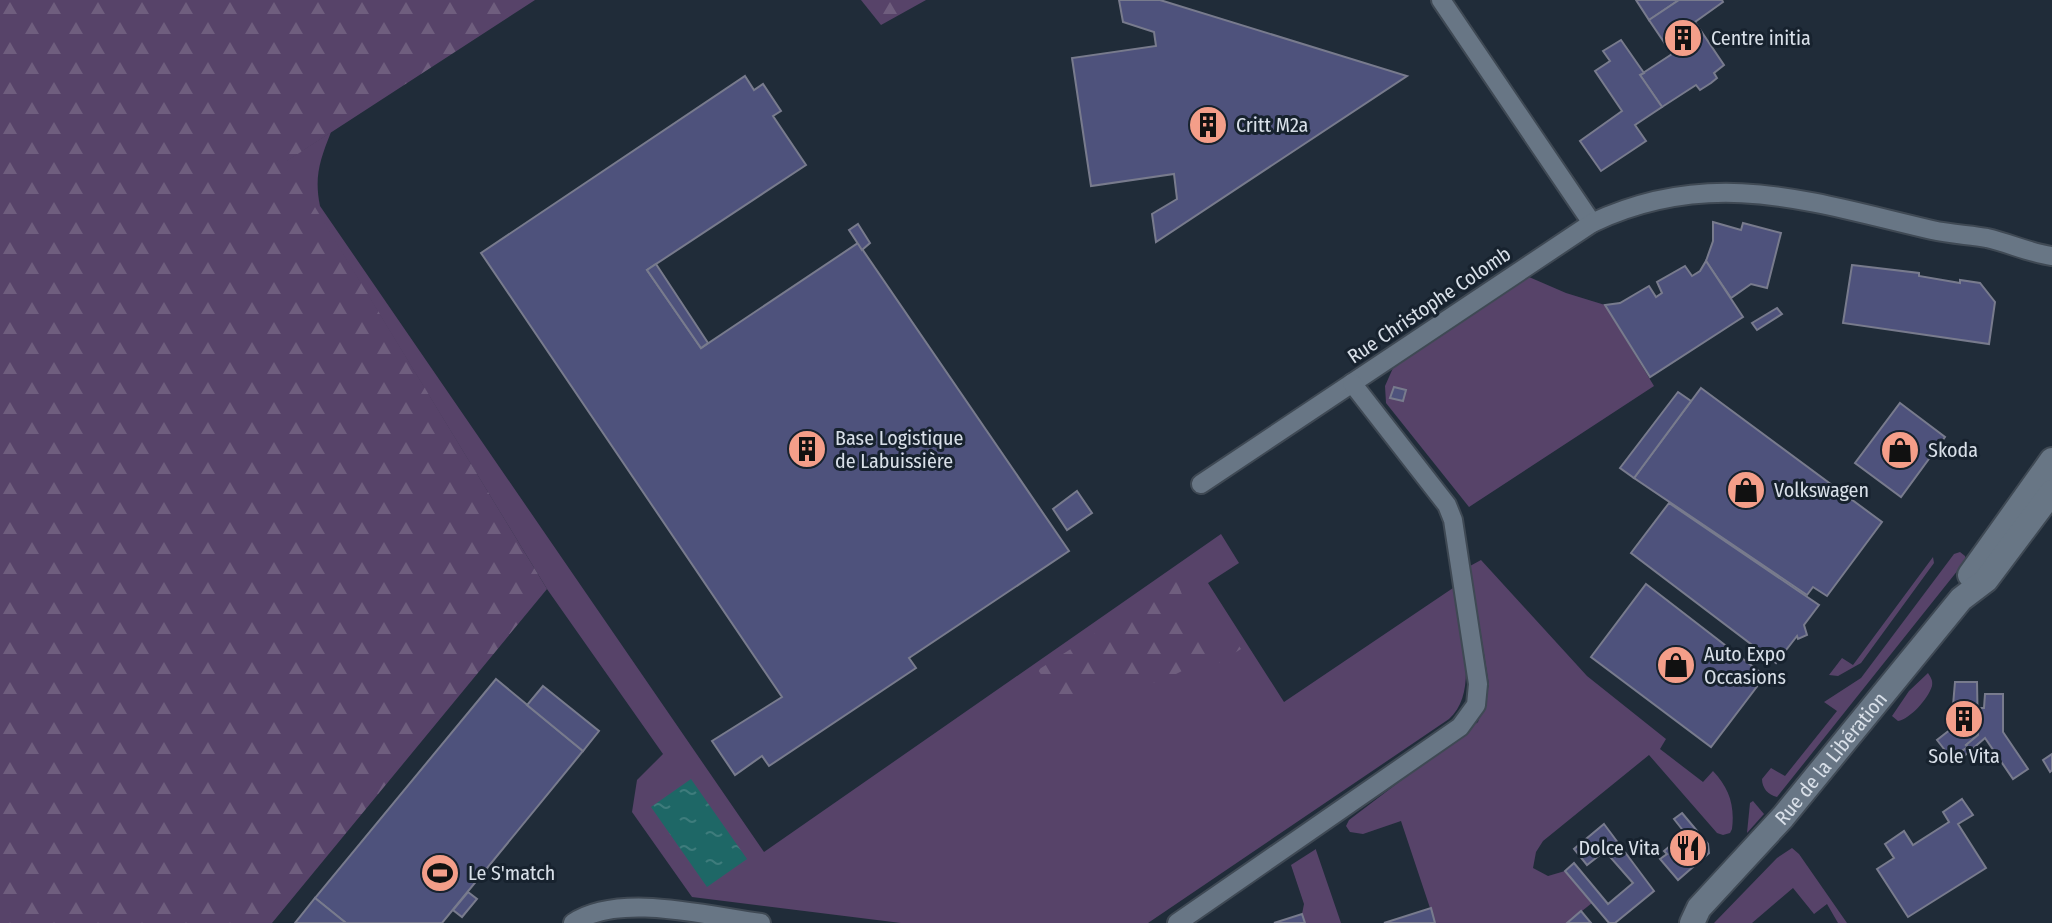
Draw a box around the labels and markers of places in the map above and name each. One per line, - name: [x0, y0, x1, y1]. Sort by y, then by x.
- building icon: Centre initia: [1662, 17, 1704, 59]
- place label: Centre initia: [1711, 26, 1811, 50]
- building icon: Critt M2a: [1187, 104, 1229, 146]
- place label: Critt M2a: [1236, 113, 1308, 137]
- place label: Base Logistique de Labuissière: [835, 426, 963, 473]
- building icon: Base Logistique de Labuissière: [786, 428, 828, 470]
- shop icon: Skoda: [1879, 429, 1921, 471]
- place label: Skoda: [1928, 438, 1978, 462]
- shop icon: Volkswagen: [1725, 469, 1767, 511]
- place label: Volkswagen: [1774, 478, 1869, 502]
- place label: Auto Expo Occasions: [1704, 642, 1786, 689]
- shop icon: Auto Expo Occasions: [1655, 644, 1697, 686]
- building icon: Sole Vita: [1943, 698, 1985, 740]
- place label: Sole Vita: [1928, 744, 2000, 768]
- restaurant icon: Dolce Vita: [1667, 827, 1709, 869]
- place label: Dolce Vita: [1579, 836, 1660, 860]
- sports icon: Le S'match: [419, 852, 461, 894]
- place label: Le S'match: [468, 861, 555, 885]

